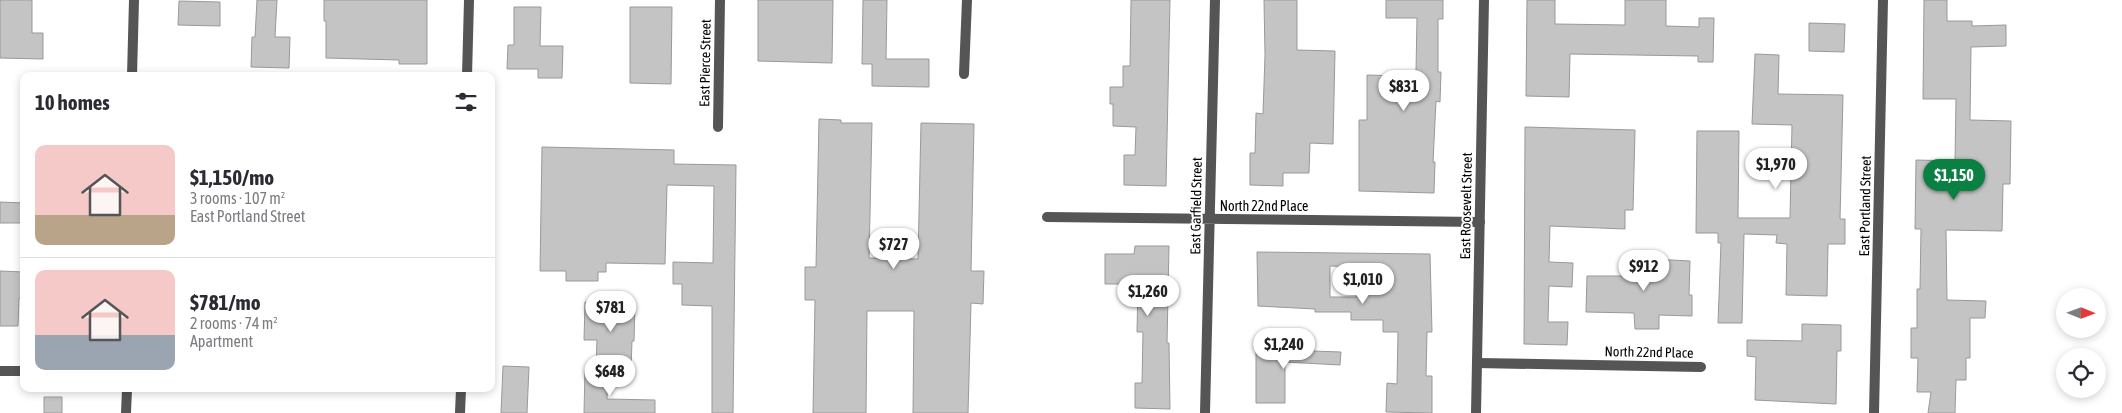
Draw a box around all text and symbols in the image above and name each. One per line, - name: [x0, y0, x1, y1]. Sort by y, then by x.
- street label: East Pierce Street: [696, 19, 714, 107]
- pin: $831: [1374, 70, 1434, 112]
- text: $831: [1389, 77, 1419, 95]
- icon: filters: [452, 88, 480, 116]
- text: 10 homes: [35, 90, 110, 114]
- pin: $1,970: [1735, 148, 1817, 190]
- street label: East Roosevelt Street: [1457, 152, 1475, 260]
- text: $1,970: [1756, 155, 1796, 173]
- street label: East Portland Street: [1856, 155, 1874, 257]
- street label: East Garfield Street: [1187, 157, 1205, 255]
- pin: $1,150: [1913, 158, 1995, 201]
- icon: home: [75, 165, 135, 225]
- text: $1,150/mo: [190, 165, 274, 189]
- text: $1,150: [1934, 166, 1974, 184]
- text: 3 rooms · 107 m²: [190, 189, 285, 207]
- street label: North 22nd Place: [1220, 198, 1308, 214]
- text: East Portland Street: [190, 207, 305, 225]
- pin: $727: [864, 228, 924, 270]
- text: $727: [879, 235, 909, 253]
- pin: $912: [1614, 250, 1674, 292]
- text: $912: [1629, 257, 1659, 275]
- pin: $1,010: [1322, 262, 1404, 305]
- text: $1,010: [1343, 270, 1383, 288]
- pin: $1,260: [1107, 274, 1189, 317]
- text: $1,260: [1128, 282, 1168, 300]
- north arrow: [2056, 288, 2106, 338]
- map controls: [2056, 288, 2106, 398]
- icon: home: [75, 290, 135, 350]
- text: $781/mo: [190, 290, 261, 314]
- pin: $781: [581, 290, 641, 333]
- text: $781: [596, 298, 626, 316]
- text: 2 rooms · 74 m²: [190, 314, 278, 332]
- pin: $1,240: [1243, 328, 1325, 370]
- text: Apartment: [190, 332, 253, 350]
- text: $1,240: [1264, 335, 1304, 353]
- street label: North 22nd Place: [1605, 343, 1693, 361]
- button: locate: [2056, 348, 2106, 398]
- pin: $648: [580, 354, 640, 397]
- text: $648: [595, 362, 625, 380]

